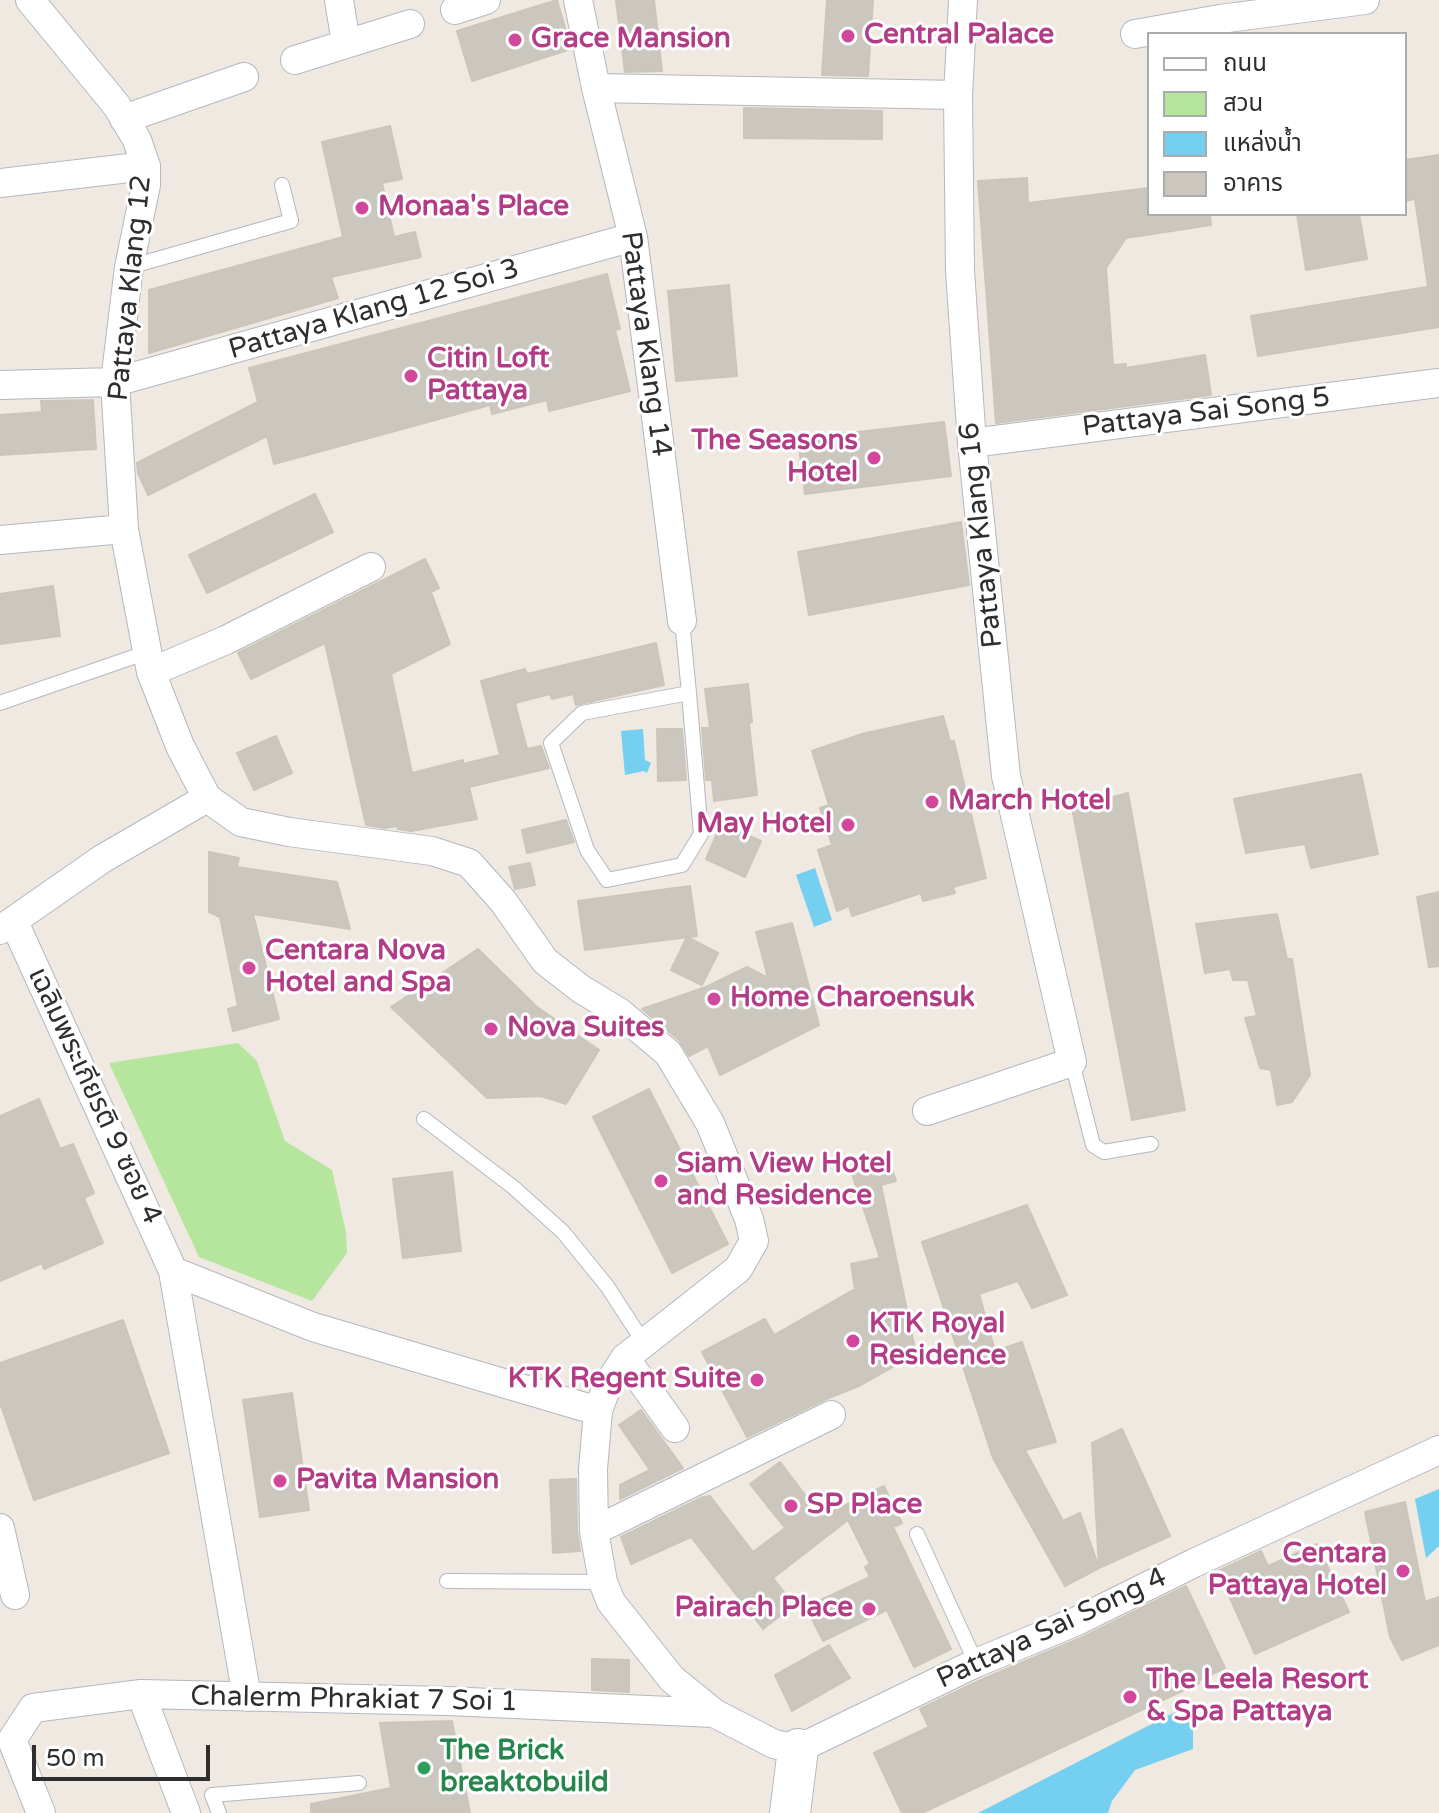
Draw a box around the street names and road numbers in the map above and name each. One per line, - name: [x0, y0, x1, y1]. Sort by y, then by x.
- street label: Pattaya Klang 12: [102, 173, 160, 403]
- street label: Pattaya Klang 14: [613, 229, 677, 459]
- street label: Pattaya Klang 12 Soi 3: [225, 252, 523, 368]
- street label: Pattaya Sai Song 5: [1080, 381, 1332, 445]
- street label: Pattaya Klang 16: [953, 420, 1011, 650]
- street label: เฉลิมพระเกียรติ 9 ซอย 4: [20, 962, 168, 1230]
- street label: Pattaya Sai Song 4: [932, 1561, 1172, 1697]
- street label: Chalerm Phrakiat 7 Soi 1: [190, 1680, 518, 1720]

